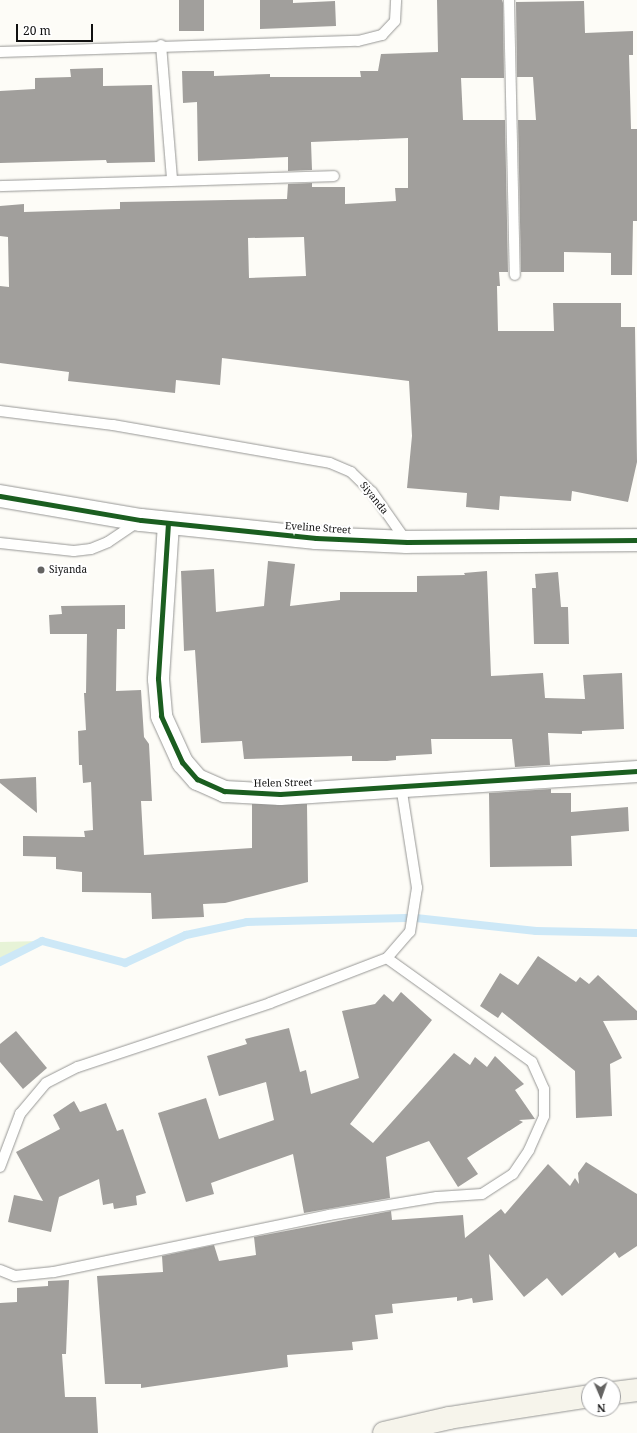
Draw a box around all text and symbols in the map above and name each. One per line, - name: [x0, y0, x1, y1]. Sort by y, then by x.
- scale bar: [18, 16, 95, 42]
- text: 20 m: [23, 22, 51, 39]
- street label: Siyanda: [357, 479, 391, 517]
- street label: Eveline Street: [285, 520, 351, 536]
- place label: Siyanda: [49, 564, 87, 576]
- marker: Siyanda: [36, 565, 46, 575]
- street label: Helen Street: [254, 776, 312, 790]
- north arrow: [581, 1377, 621, 1417]
- text: N: [597, 1401, 606, 1416]

